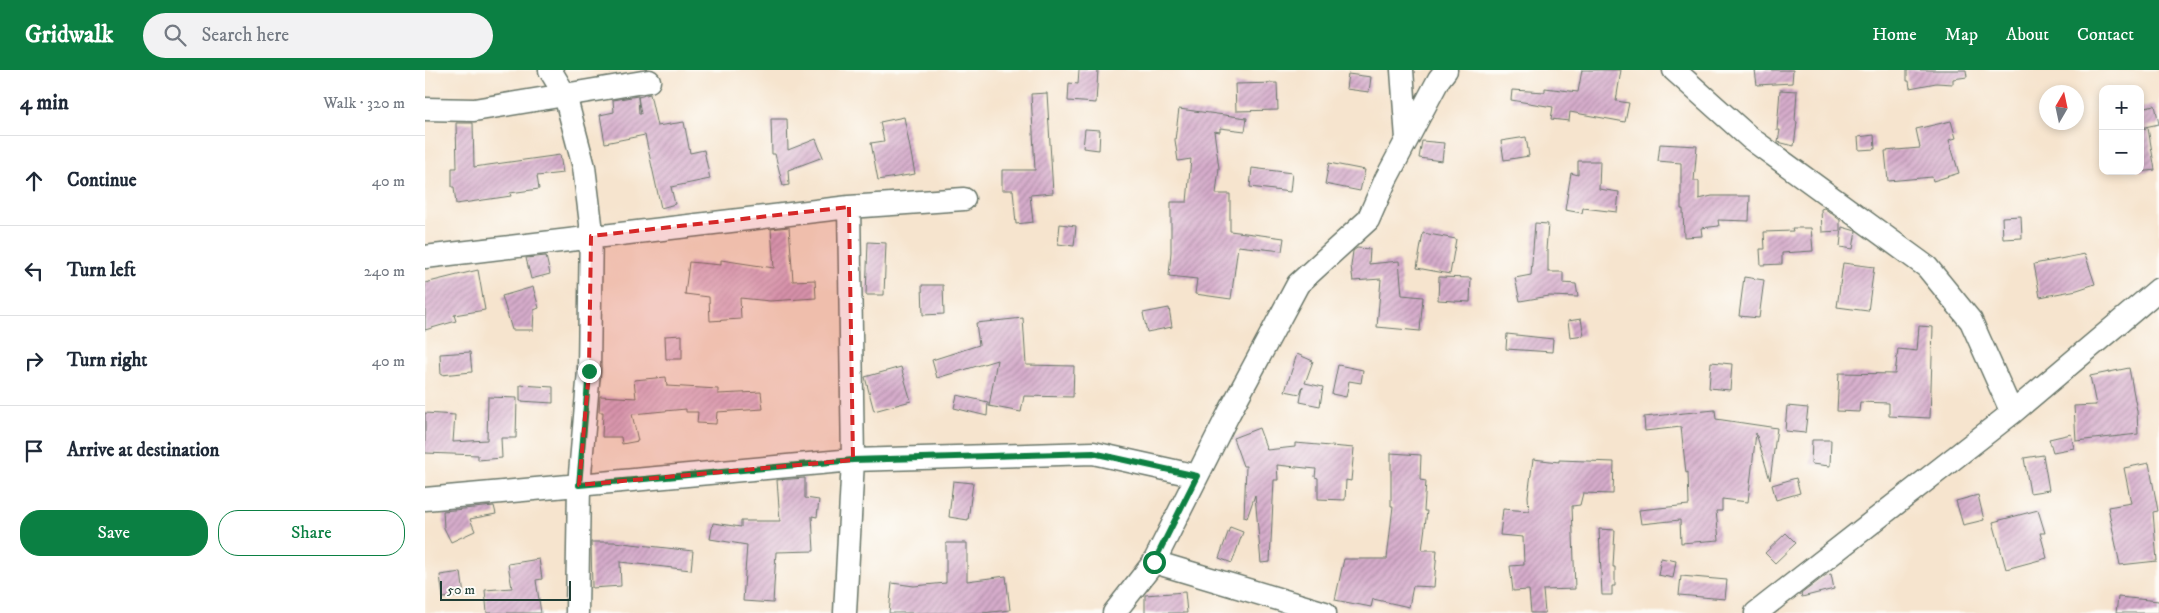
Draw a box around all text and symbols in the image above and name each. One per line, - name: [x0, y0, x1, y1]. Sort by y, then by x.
- search box: [143, 13, 493, 58]
- text: Gridwalk: [25, 20, 113, 50]
- icon: search: [161, 21, 189, 49]
- text: Search here: [201, 24, 289, 47]
- text: Home: [1872, 24, 1917, 46]
- text: Map: [1945, 24, 1978, 46]
- text: About: [2006, 24, 2049, 46]
- text: Contact: [2077, 24, 2134, 46]
- north arrow: [2039, 85, 2084, 130]
- map controls: [2099, 85, 2144, 175]
- button: +: [2099, 85, 2144, 130]
- text: 4 min: [20, 90, 69, 116]
- text: Walk · 320 m: [323, 93, 405, 113]
- button: −: [2099, 130, 2144, 175]
- icon: ahead: [20, 167, 48, 195]
- text: Continue: [67, 169, 137, 192]
- text: 40 m: [372, 171, 405, 191]
- icon: left: [20, 257, 48, 285]
- text: Turn left: [67, 259, 136, 282]
- text: 240 m: [364, 261, 405, 281]
- icon: right: [20, 347, 48, 375]
- text: Turn right: [67, 349, 147, 372]
- text: 40 m: [372, 351, 405, 371]
- route end: [578, 360, 601, 383]
- icon: arrive: [20, 437, 48, 465]
- text: Arrive at destination: [67, 439, 219, 462]
- button: Save: [20, 510, 208, 556]
- button: Share: [218, 510, 405, 556]
- route start: [1143, 551, 1166, 574]
- scale bar: [440, 578, 571, 601]
- text: 50 m: [447, 581, 475, 599]

